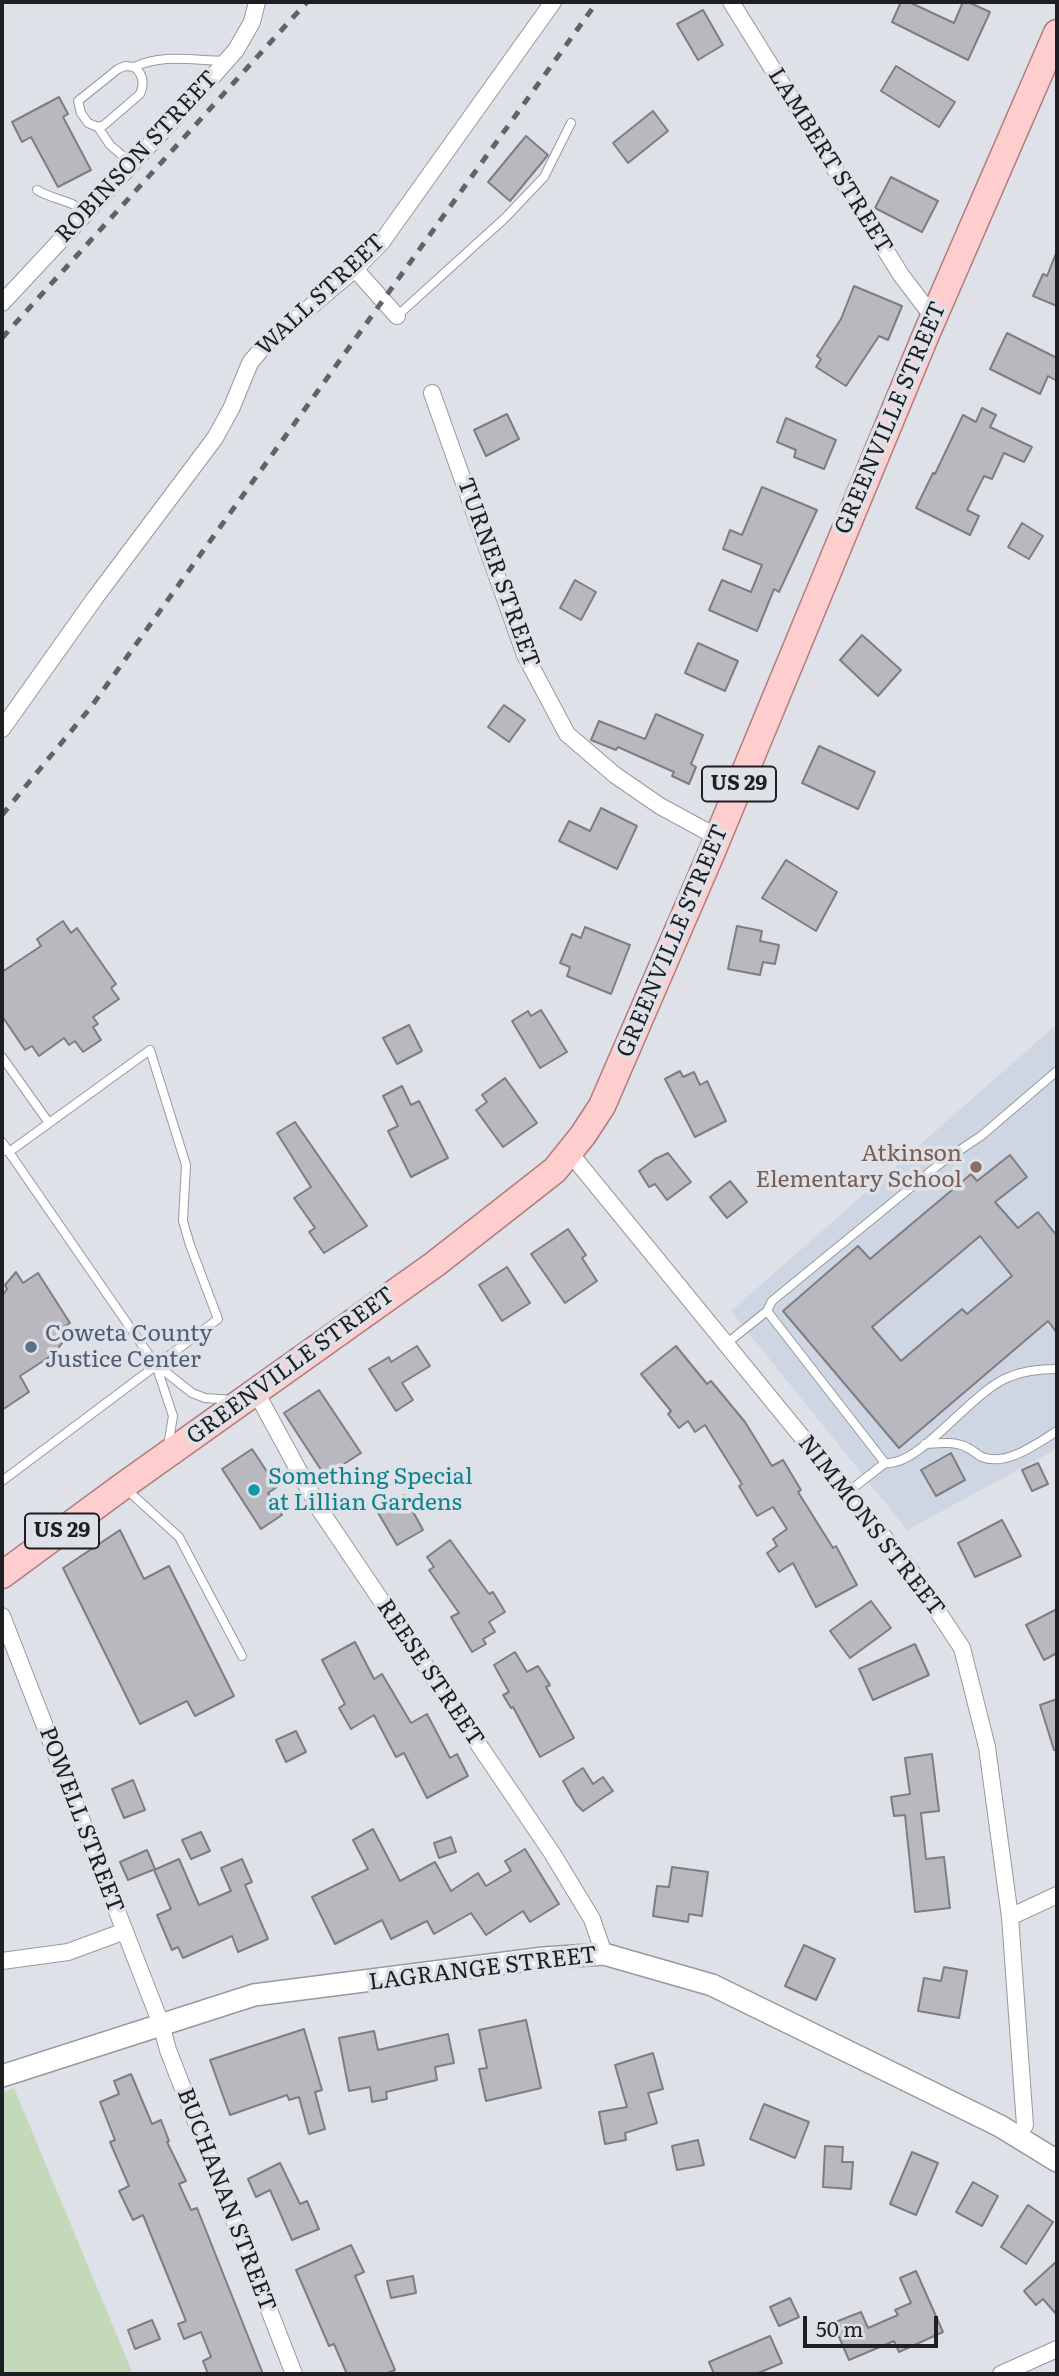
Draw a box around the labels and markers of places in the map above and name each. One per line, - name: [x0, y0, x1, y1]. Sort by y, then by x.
- place label: Atkinson Elementary School: [755, 1140, 962, 1194]
- marker: Atkinson Elementary School: [968, 1159, 984, 1175]
- place label: Coweta County Justice Center: [45, 1320, 212, 1374]
- marker: Coweta County Justice Center: [23, 1339, 39, 1355]
- place label: Something Special at Lillian Gardens: [268, 1463, 473, 1517]
- marker: Something Special at Lillian Gardens: [246, 1482, 262, 1498]

